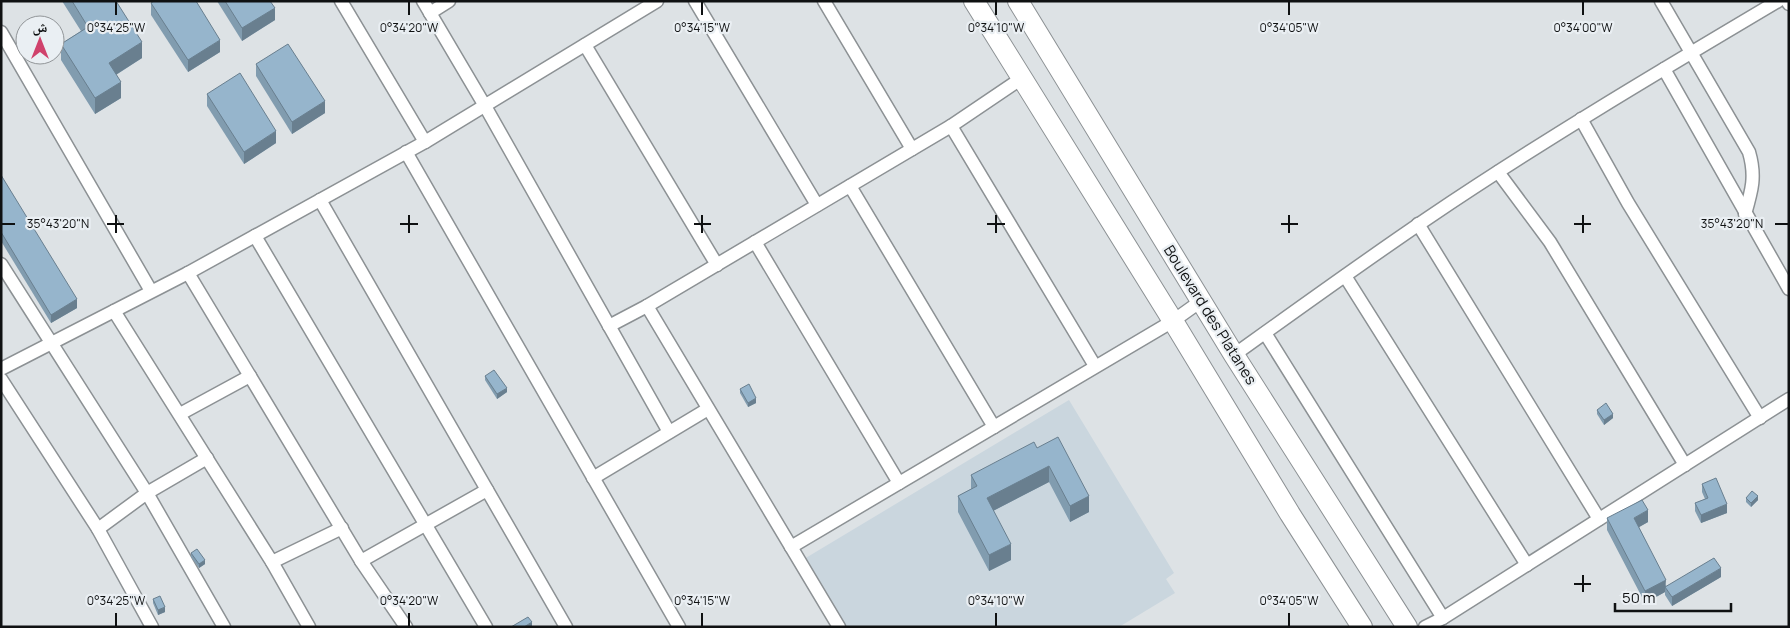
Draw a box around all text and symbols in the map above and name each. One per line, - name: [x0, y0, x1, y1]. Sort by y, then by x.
- north arrow: [15, 15, 65, 65]
- text: ش: [33, 17, 48, 36]
- text: 0°34'25"W: [87, 19, 146, 36]
- text: 0°34'20"W: [380, 19, 439, 36]
- text: 0°34'15"W: [674, 19, 731, 36]
- text: 0°34'10"W: [968, 19, 1025, 36]
- text: 0°34'05"W: [1260, 19, 1319, 36]
- text: 0°34'00"W: [1553, 19, 1613, 36]
- text: 35°43'20"N: [27, 215, 89, 232]
- text: 35°43'20"N: [1701, 215, 1763, 232]
- street label: Boulevard des Platanes: [1159, 241, 1262, 389]
- scale bar: [1615, 580, 1731, 612]
- text: 50 m: [1622, 587, 1656, 608]
- text: 0°34'25"W: [87, 592, 146, 609]
- text: 0°34'20"W: [380, 592, 439, 609]
- text: 0°34'15"W: [674, 592, 731, 609]
- text: 0°34'10"W: [968, 592, 1025, 609]
- text: 0°34'05"W: [1260, 592, 1319, 609]

